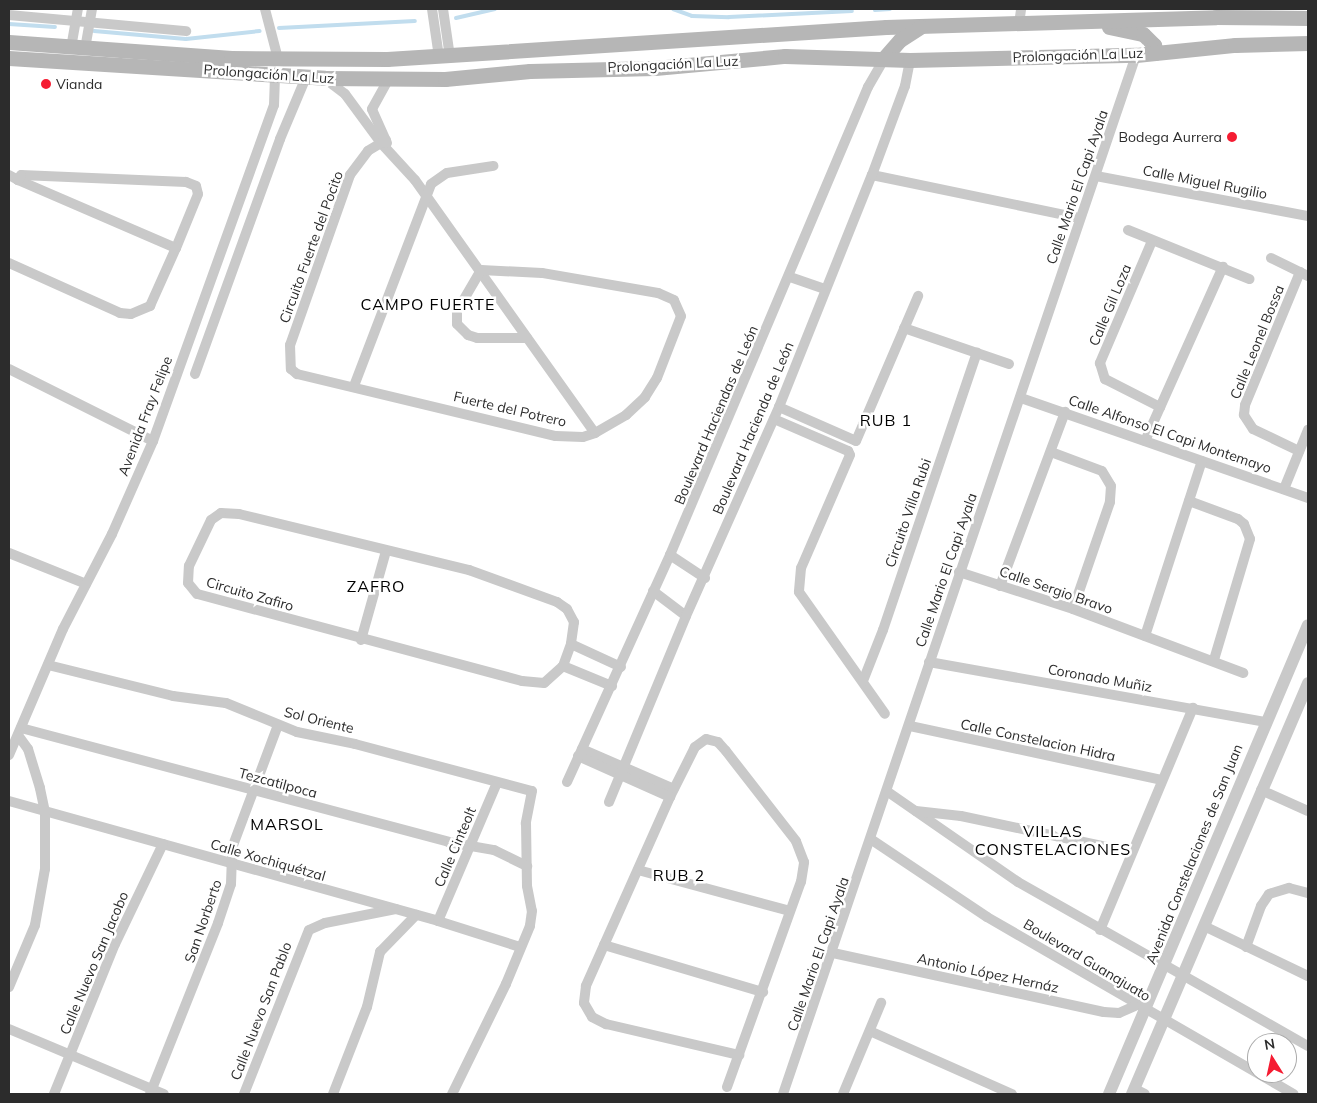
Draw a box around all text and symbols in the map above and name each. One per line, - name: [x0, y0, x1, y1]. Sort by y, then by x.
- street label: Prolongación La Luz: [1012, 44, 1144, 66]
- street label: Prolongación La Luz: [607, 52, 739, 76]
- street label: Prolongación La Luz: [203, 61, 335, 87]
- place label: Vianda: [56, 76, 103, 92]
- marker: Vianda: [40, 78, 52, 90]
- street label: Calle Mario El Capi Ayala: [1043, 108, 1111, 266]
- place label: Bodega Aurrera: [1119, 129, 1222, 145]
- marker: Bodega Aurrera: [1226, 131, 1238, 143]
- street label: Calle Miguel Rugilio: [1141, 162, 1269, 202]
- street label: Circuito Fuerte del Pocito: [276, 169, 346, 325]
- street label: Calle Gil Loza: [1085, 262, 1135, 348]
- street label: Calle Leonel Bossa: [1226, 283, 1288, 401]
- district label: CAMPO FUERTE: [359, 294, 497, 314]
- street label: Boulevard Haciendas de León: [671, 323, 761, 507]
- street label: Boulevard Hacienda de León: [709, 339, 797, 517]
- street label: Avenida Fray Felipe: [114, 354, 176, 478]
- street label: Fuerte del Potrero: [452, 388, 568, 430]
- street label: Calle Alfonso El Capi Montemayo: [1066, 391, 1274, 477]
- district label: RUB 1: [859, 410, 913, 430]
- street label: Circuito Villa Rubi: [881, 456, 935, 570]
- street label: Calle Mario El Capi Ayala: [912, 491, 980, 649]
- street label: Calle Sergio Bravo: [997, 563, 1115, 617]
- street label: Circuito Zafiro: [204, 573, 296, 615]
- district label: ZAFRO: [346, 576, 406, 596]
- street label: Coronado Muñiz: [1047, 661, 1153, 695]
- street label: Sol Oriente: [282, 703, 356, 737]
- street label: Calle Constelacion Hidra: [959, 715, 1117, 765]
- street label: Avenida Constelaciones de San Juan: [1142, 742, 1246, 966]
- street label: Tezcatilpoca: [237, 764, 319, 802]
- street label: Calle Cinteolt: [431, 804, 479, 890]
- district label: MARSOL: [249, 814, 325, 834]
- district label: VILLAS CONSTELACIONES: [973, 821, 1133, 859]
- street label: Calle Xochiquétzal: [208, 836, 328, 884]
- district label: RUB 2: [652, 865, 706, 885]
- street label: Calle Mario El Capi Ayala: [784, 875, 852, 1033]
- street label: San Norberto: [181, 877, 225, 965]
- street label: Calle Nuevo San Jacobo: [56, 889, 132, 1037]
- street label: Boulevard Guanajuato: [1020, 915, 1154, 1005]
- street label: Calle Nuevo San Pablo: [227, 940, 295, 1082]
- street label: Antonio López Hernáz: [916, 950, 1060, 996]
- north arrow: [1247, 1033, 1297, 1083]
- text: N: [1263, 1034, 1276, 1054]

